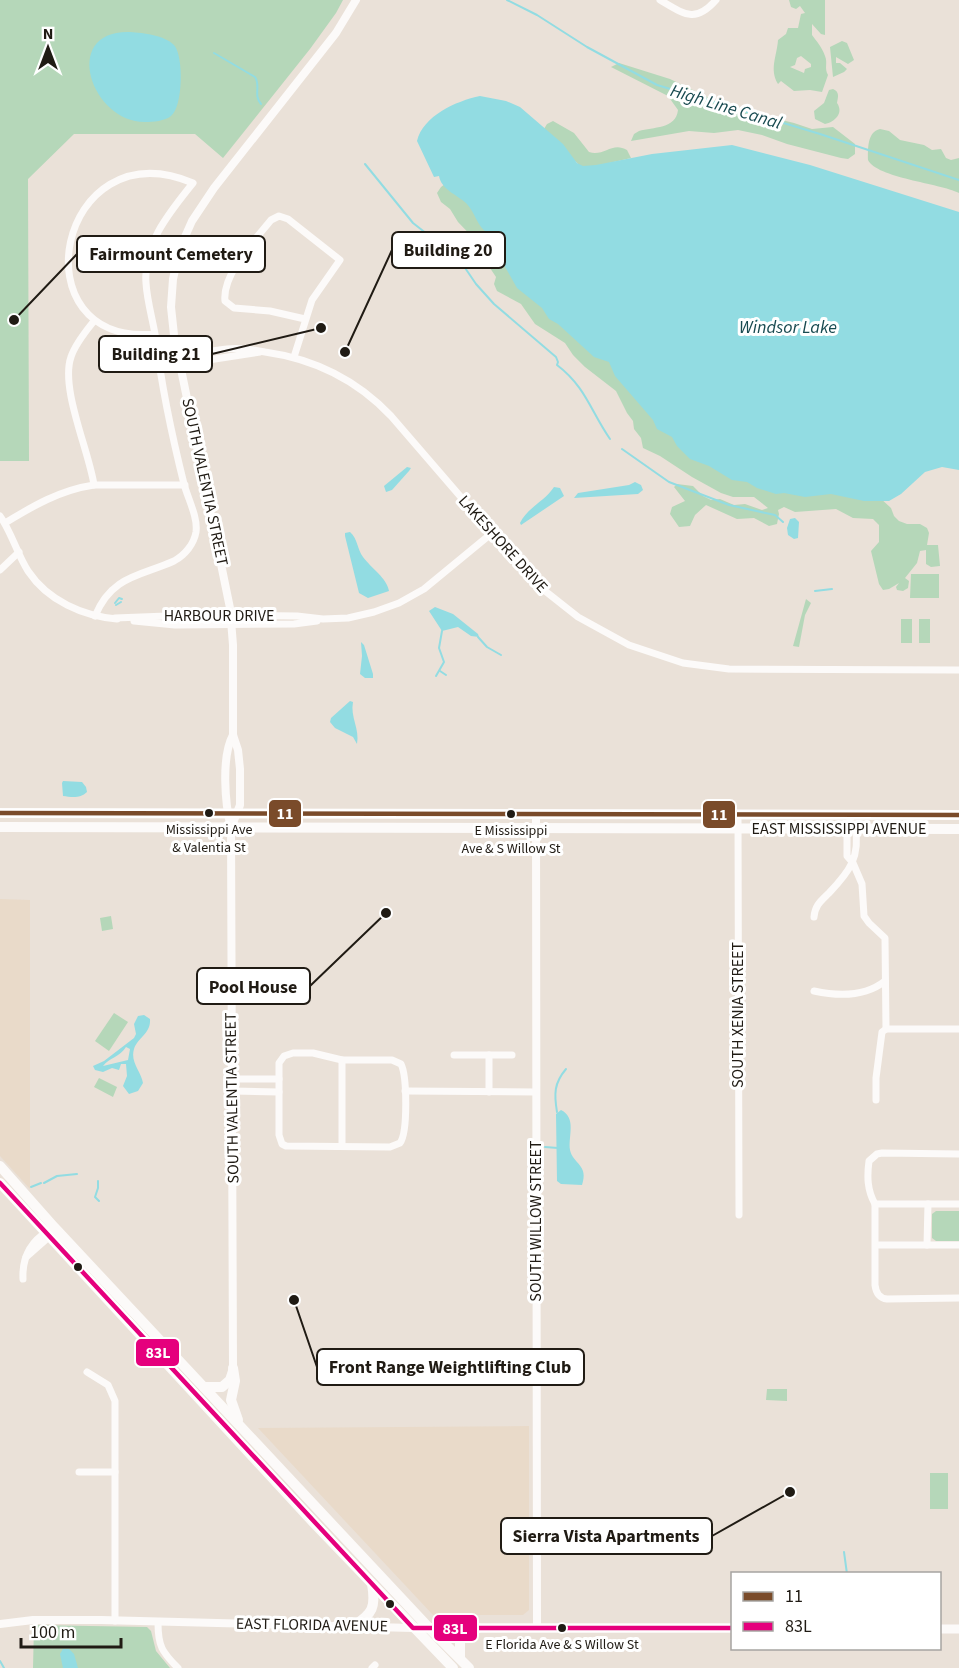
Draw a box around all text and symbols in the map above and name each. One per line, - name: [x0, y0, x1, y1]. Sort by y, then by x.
- north arrow: [18, 18, 78, 78]
- text: N: [43, 23, 53, 45]
- water label: High Line Canal: [667, 78, 785, 136]
- callout: Building 20: [392, 232, 505, 268]
- callout: Fairmount Cemetery: [77, 236, 265, 272]
- text: Building 20: [403, 238, 493, 263]
- text: Fairmount Cemetery: [89, 242, 253, 267]
- water label: Windsor Lake: [739, 315, 837, 340]
- callout: Building 21: [99, 336, 212, 372]
- text: Building 21: [111, 342, 201, 367]
- street label: SOUTH VALENTIA STREET: [176, 396, 234, 568]
- street label: LAKESHORE DRIVE: [453, 490, 553, 598]
- street label: HARBOUR DRIVE: [164, 605, 274, 627]
- line badge: 11: [268, 799, 302, 828]
- line badge: 11: [702, 800, 736, 829]
- text: 11: [277, 803, 293, 825]
- text: 11: [711, 804, 727, 826]
- marker: Mississippi Ave & Valentia St: [203, 807, 215, 819]
- marker: E Mississippi Ave & S Willow St: [505, 808, 517, 820]
- street label: EAST MISSISSIPPI AVENUE: [752, 818, 926, 840]
- place label: Mississippi Ave & Valentia St: [166, 820, 252, 858]
- place label: E Mississippi Ave & S Willow St: [461, 821, 561, 859]
- street label: SOUTH XENIA STREET: [727, 942, 749, 1088]
- callout: Pool House: [197, 968, 310, 1004]
- text: Pool House: [209, 975, 297, 1000]
- street label: SOUTH VALENTIA STREET: [220, 1012, 244, 1184]
- street label: SOUTH WILLOW STREET: [525, 1140, 547, 1302]
- unlabelled marker: [72, 1261, 84, 1273]
- line badge: 83L: [135, 1338, 180, 1367]
- text: 83L: [145, 1342, 171, 1364]
- callout: Front Range Weightlifting Club: [317, 1349, 584, 1385]
- text: Front Range Weightlifting Club: [329, 1355, 571, 1380]
- callout: Sierra Vista Apartments: [501, 1518, 712, 1554]
- text: Sierra Vista Apartments: [512, 1524, 700, 1549]
- legend: [731, 1572, 941, 1650]
- text: 11: [785, 1584, 803, 1609]
- unlabelled marker: [384, 1598, 396, 1610]
- scale bar: [21, 1611, 122, 1649]
- street label: EAST FLORIDA AVENUE: [236, 1613, 388, 1637]
- line badge: 83L: [433, 1614, 478, 1642]
- text: 83L: [785, 1614, 812, 1639]
- text: 83L: [442, 1618, 468, 1640]
- text: 100 m: [30, 1620, 75, 1645]
- marker: E Florida Ave & S Willow St: [556, 1622, 568, 1634]
- place label: E Florida Ave & S Willow St: [485, 1635, 639, 1655]

